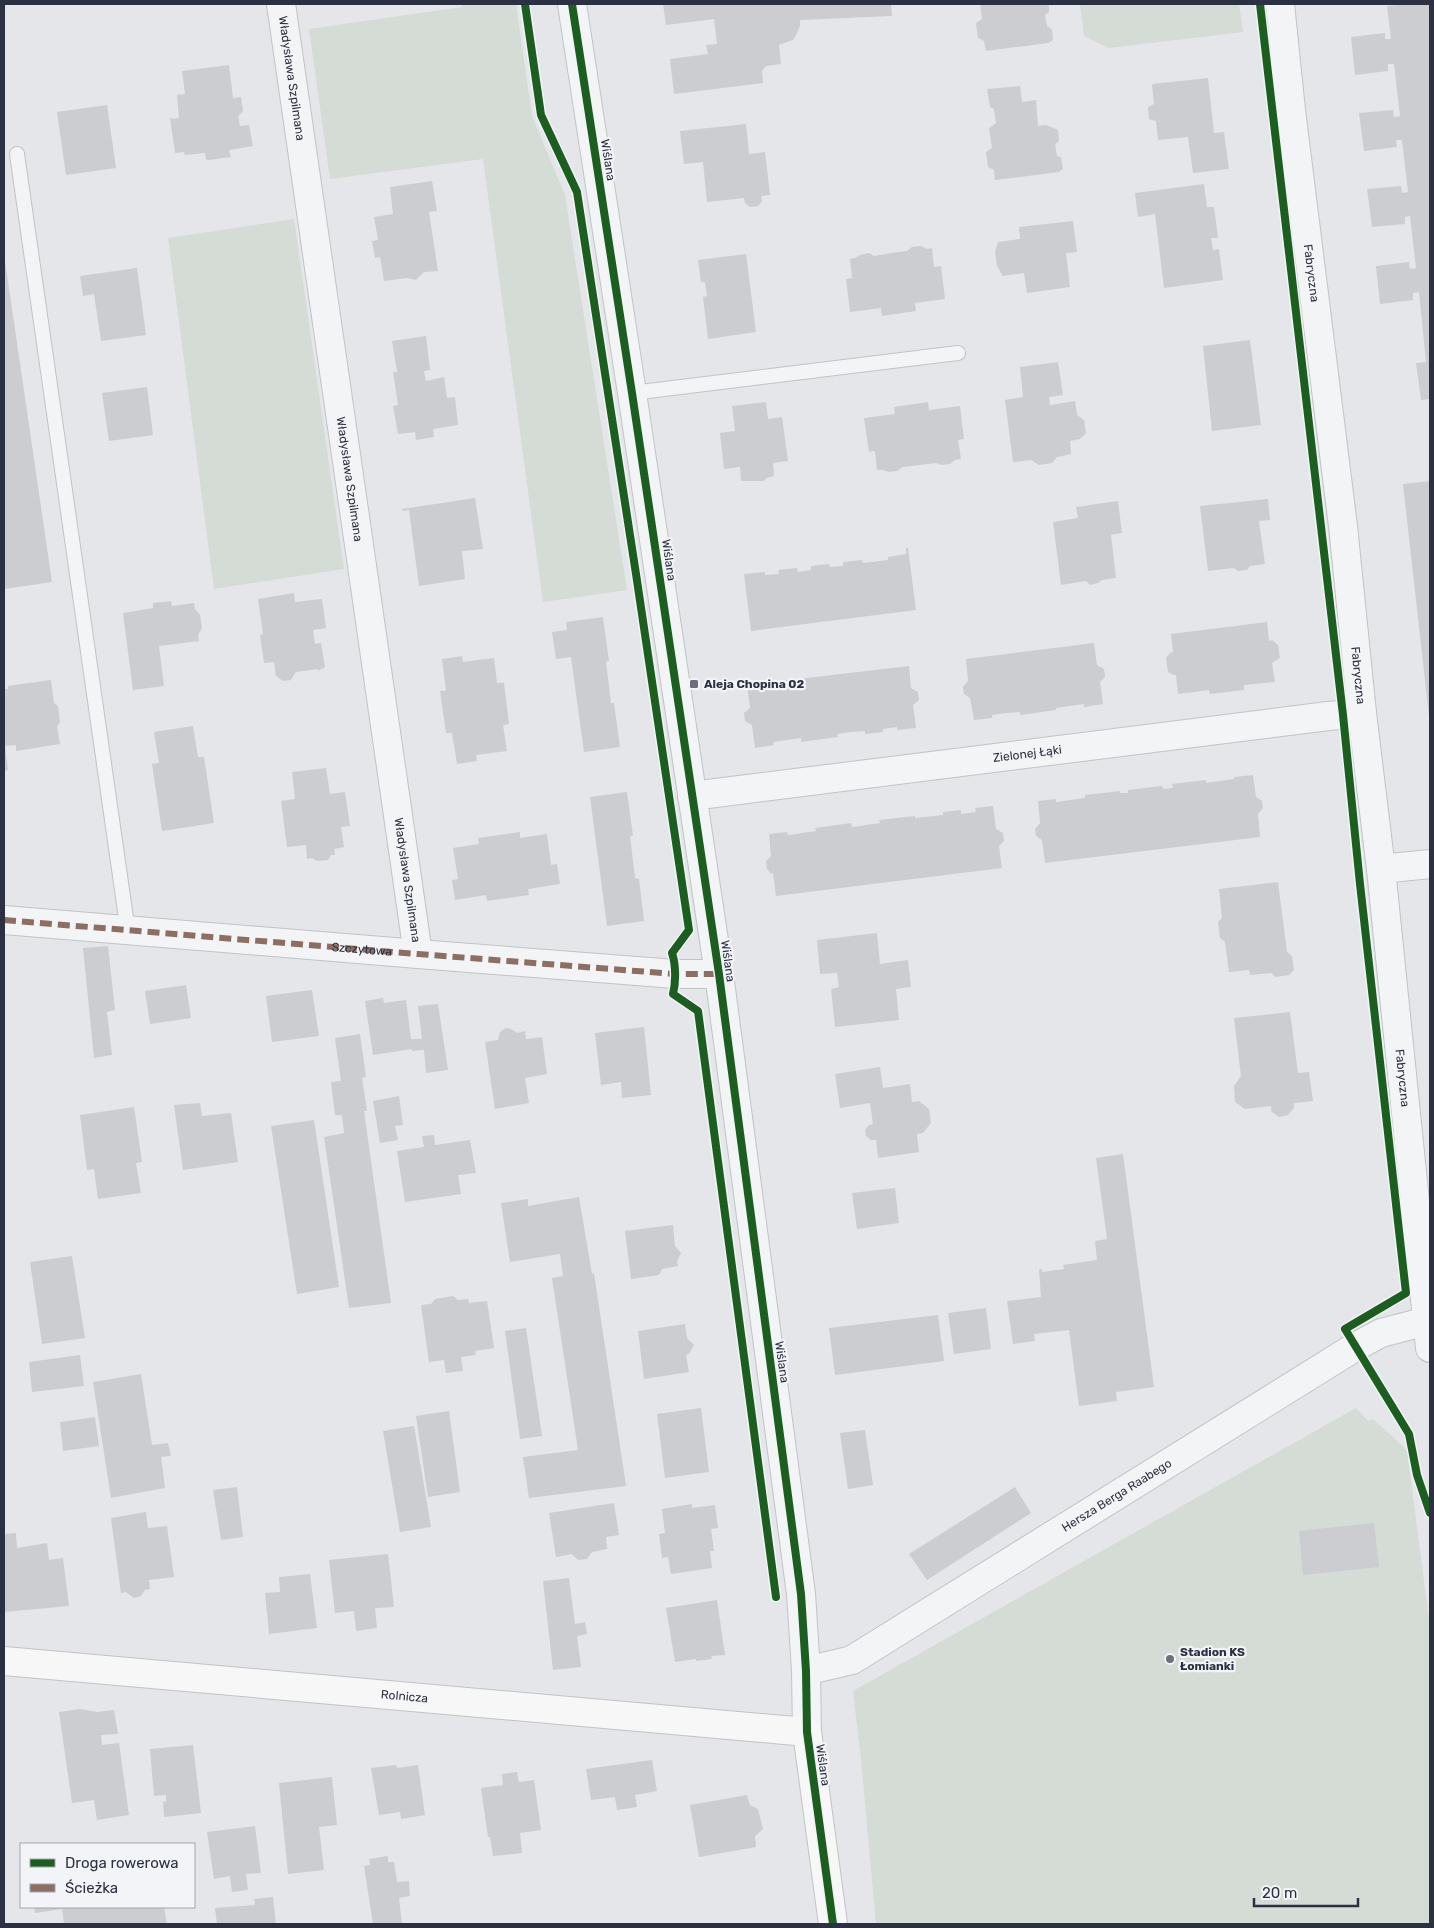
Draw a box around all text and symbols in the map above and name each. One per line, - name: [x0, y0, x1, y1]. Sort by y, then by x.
- street label: Władysława Szpilmana: [276, 15, 308, 142]
- street label: Wiślana: [598, 138, 618, 182]
- street label: Fabryczna: [1301, 243, 1322, 303]
- street label: Władysława Szpilmana: [334, 416, 365, 542]
- street label: Wiślana: [659, 538, 679, 582]
- street label: Fabryczna: [1348, 646, 1368, 705]
- place label: Aleja Chopina 02: [704, 677, 804, 691]
- marker: Aleja Chopina 02: [688, 678, 700, 690]
- street label: Zielonej Łąki: [992, 743, 1063, 765]
- street label: Władysława Szpilmana: [391, 817, 423, 943]
- street label: Wiślana: [718, 939, 738, 983]
- street label: Szczytowa: [331, 940, 392, 959]
- street label: Fabryczna: [1392, 1048, 1412, 1108]
- street label: Wiślana: [772, 1340, 792, 1384]
- street label: Hersza Berga Raabego: [1059, 1456, 1174, 1535]
- place label: Stadion KS Łomianki: [1180, 1645, 1245, 1673]
- marker: Stadion KS Łomianki: [1164, 1653, 1176, 1665]
- street label: Rolnicza: [380, 1687, 429, 1705]
- street label: Wiślana: [813, 1743, 833, 1787]
- legend: [20, 1843, 195, 1908]
- text: Droga rowerowa: [65, 1854, 179, 1872]
- scale bar: [1254, 1876, 1358, 1908]
- text: Ścieżka: [65, 1879, 118, 1897]
- text: 20 m: [1262, 1884, 1297, 1902]

